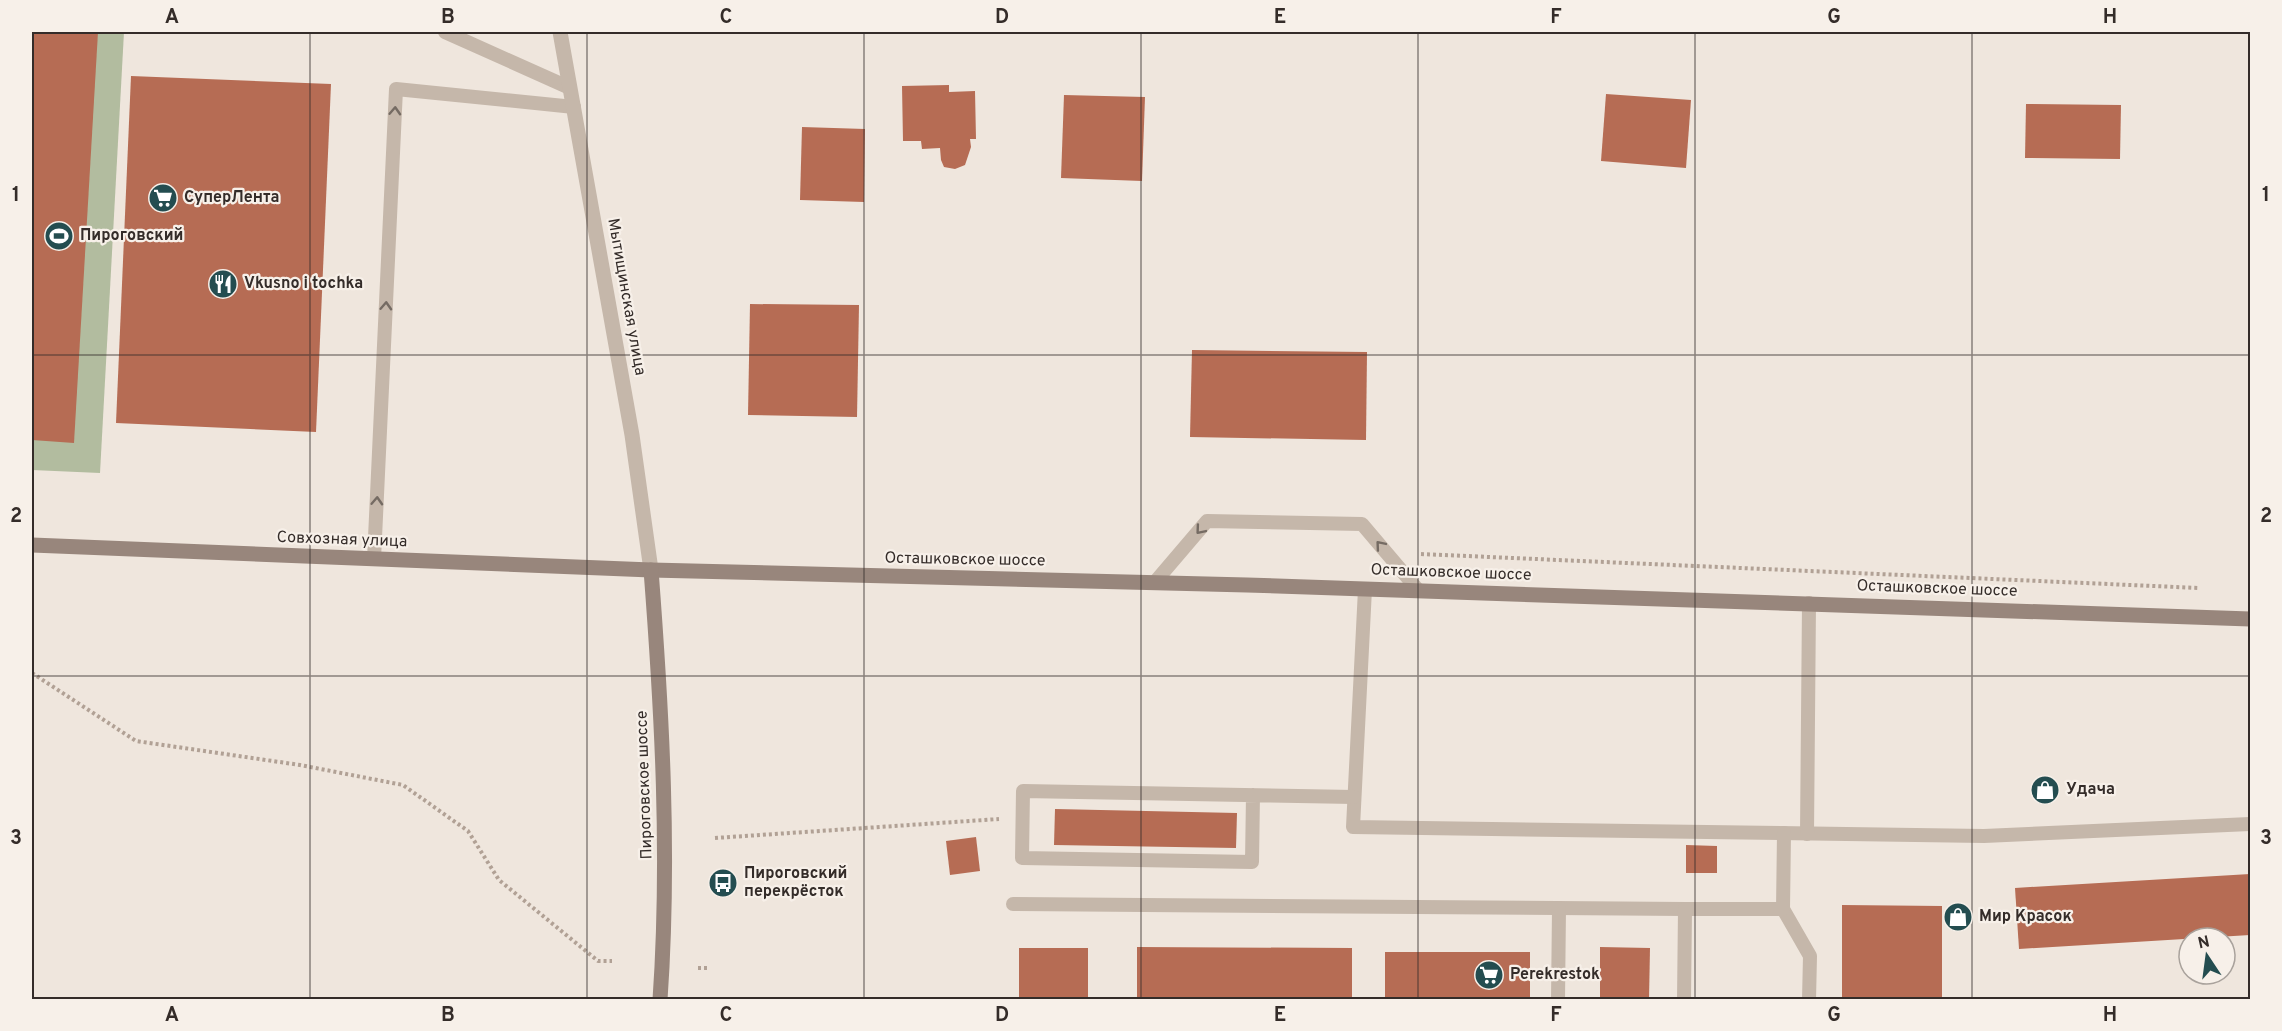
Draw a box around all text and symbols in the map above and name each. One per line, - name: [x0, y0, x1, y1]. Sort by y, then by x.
- text: A: [165, 5, 179, 31]
- text: B: [441, 5, 455, 31]
- text: C: [720, 5, 732, 31]
- text: D: [995, 5, 1009, 31]
- text: E: [1274, 5, 1286, 31]
- text: F: [1550, 5, 1562, 31]
- text: G: [1827, 5, 1841, 31]
- text: H: [2103, 5, 2117, 31]
- one-way arrow: [388, 106, 401, 115]
- supermarket icon: СуперЛента: [147, 182, 179, 214]
- text: 1: [12, 183, 20, 209]
- text: 1: [2262, 183, 2270, 209]
- place label: СуперЛента: [184, 188, 279, 208]
- street label: Мытищинская улица: [602, 217, 650, 377]
- sports icon: Пироговский: [43, 220, 75, 252]
- place label: Пироговский: [80, 226, 184, 246]
- restaurant icon: Vkusno i tochka: [207, 268, 239, 300]
- place label: Vkusno i tochka: [244, 274, 363, 294]
- one-way arrow: [379, 301, 392, 310]
- one-way arrow: [371, 496, 383, 505]
- text: 2: [10, 504, 22, 530]
- text: 2: [2260, 504, 2272, 530]
- one-way arrow: [1196, 523, 1207, 534]
- street label: Совхозная улица: [276, 528, 408, 552]
- one-way arrow: [1376, 541, 1387, 552]
- street label: Осташковское шоссе: [884, 549, 1046, 571]
- street label: Осташковское шоссе: [1370, 560, 1532, 586]
- street label: Осташковское шоссе: [1856, 576, 2018, 602]
- street label: Пироговское шоссе: [632, 710, 658, 860]
- shop icon: Удача: [2029, 774, 2061, 806]
- place label: Удача: [2066, 780, 2115, 800]
- text: 3: [10, 826, 22, 852]
- text: 3: [2260, 826, 2272, 852]
- place label: Пироговский перекрёсток: [744, 864, 848, 902]
- bus stop icon: Пироговский перекрёсток: [707, 867, 739, 899]
- shop icon: Мир Красок: [1942, 901, 1974, 933]
- place label: Мир Красок: [1979, 907, 2072, 927]
- north arrow: [2177, 926, 2237, 986]
- text: N: [2196, 932, 2212, 954]
- supermarket icon: Perekrestok: [1473, 959, 1505, 991]
- place label: Perekrestok: [1510, 965, 1600, 985]
- text: A: [165, 1003, 179, 1029]
- text: B: [441, 1003, 455, 1029]
- text: C: [720, 1003, 732, 1029]
- text: D: [995, 1003, 1009, 1029]
- text: E: [1274, 1003, 1286, 1029]
- text: F: [1550, 1003, 1562, 1029]
- text: G: [1827, 1003, 1841, 1029]
- text: H: [2103, 1003, 2117, 1029]

